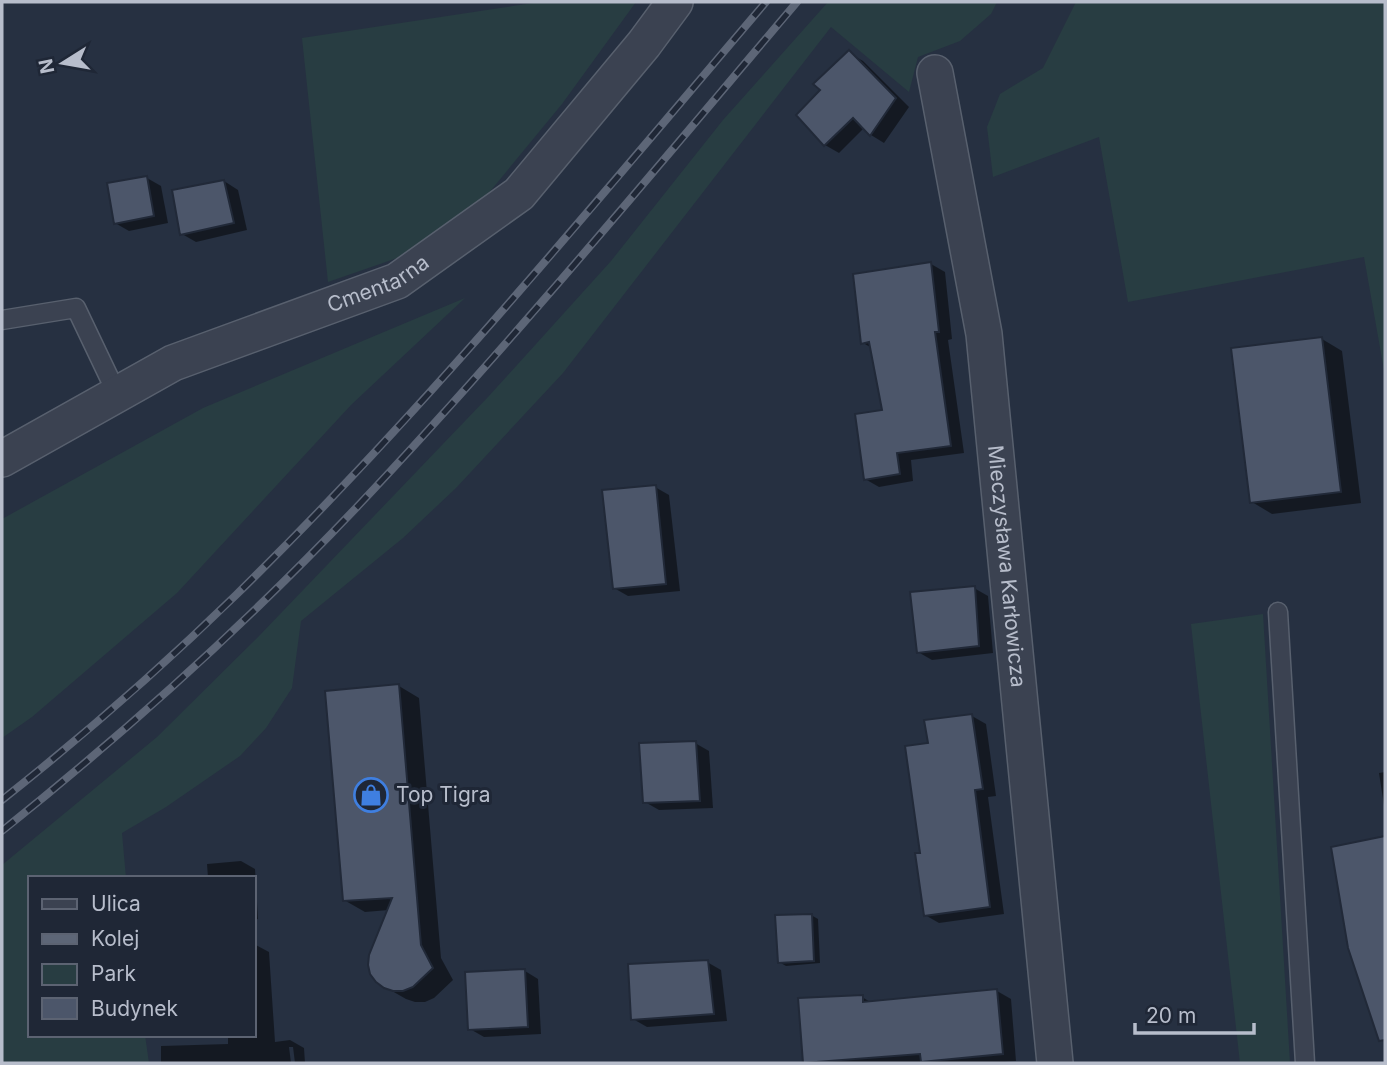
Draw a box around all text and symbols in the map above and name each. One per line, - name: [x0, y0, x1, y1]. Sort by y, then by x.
- north arrow: [28, 28, 98, 98]
- text: N: [34, 57, 59, 75]
- street label: Cmentarna: [324, 249, 433, 318]
- street label: Mieczysława Karłowicza: [983, 444, 1031, 689]
- shop icon: Top Tigra: [352, 776, 390, 814]
- place label: Top Tigra: [396, 782, 491, 807]
- legend: [28, 876, 256, 1037]
- text: Ulica: [91, 891, 141, 916]
- text: Kolej: [91, 926, 139, 951]
- text: Park: [91, 961, 136, 986]
- scale bar: [1135, 992, 1254, 1036]
- text: Budynek: [91, 996, 179, 1021]
- text: 20 m: [1146, 1003, 1196, 1028]

